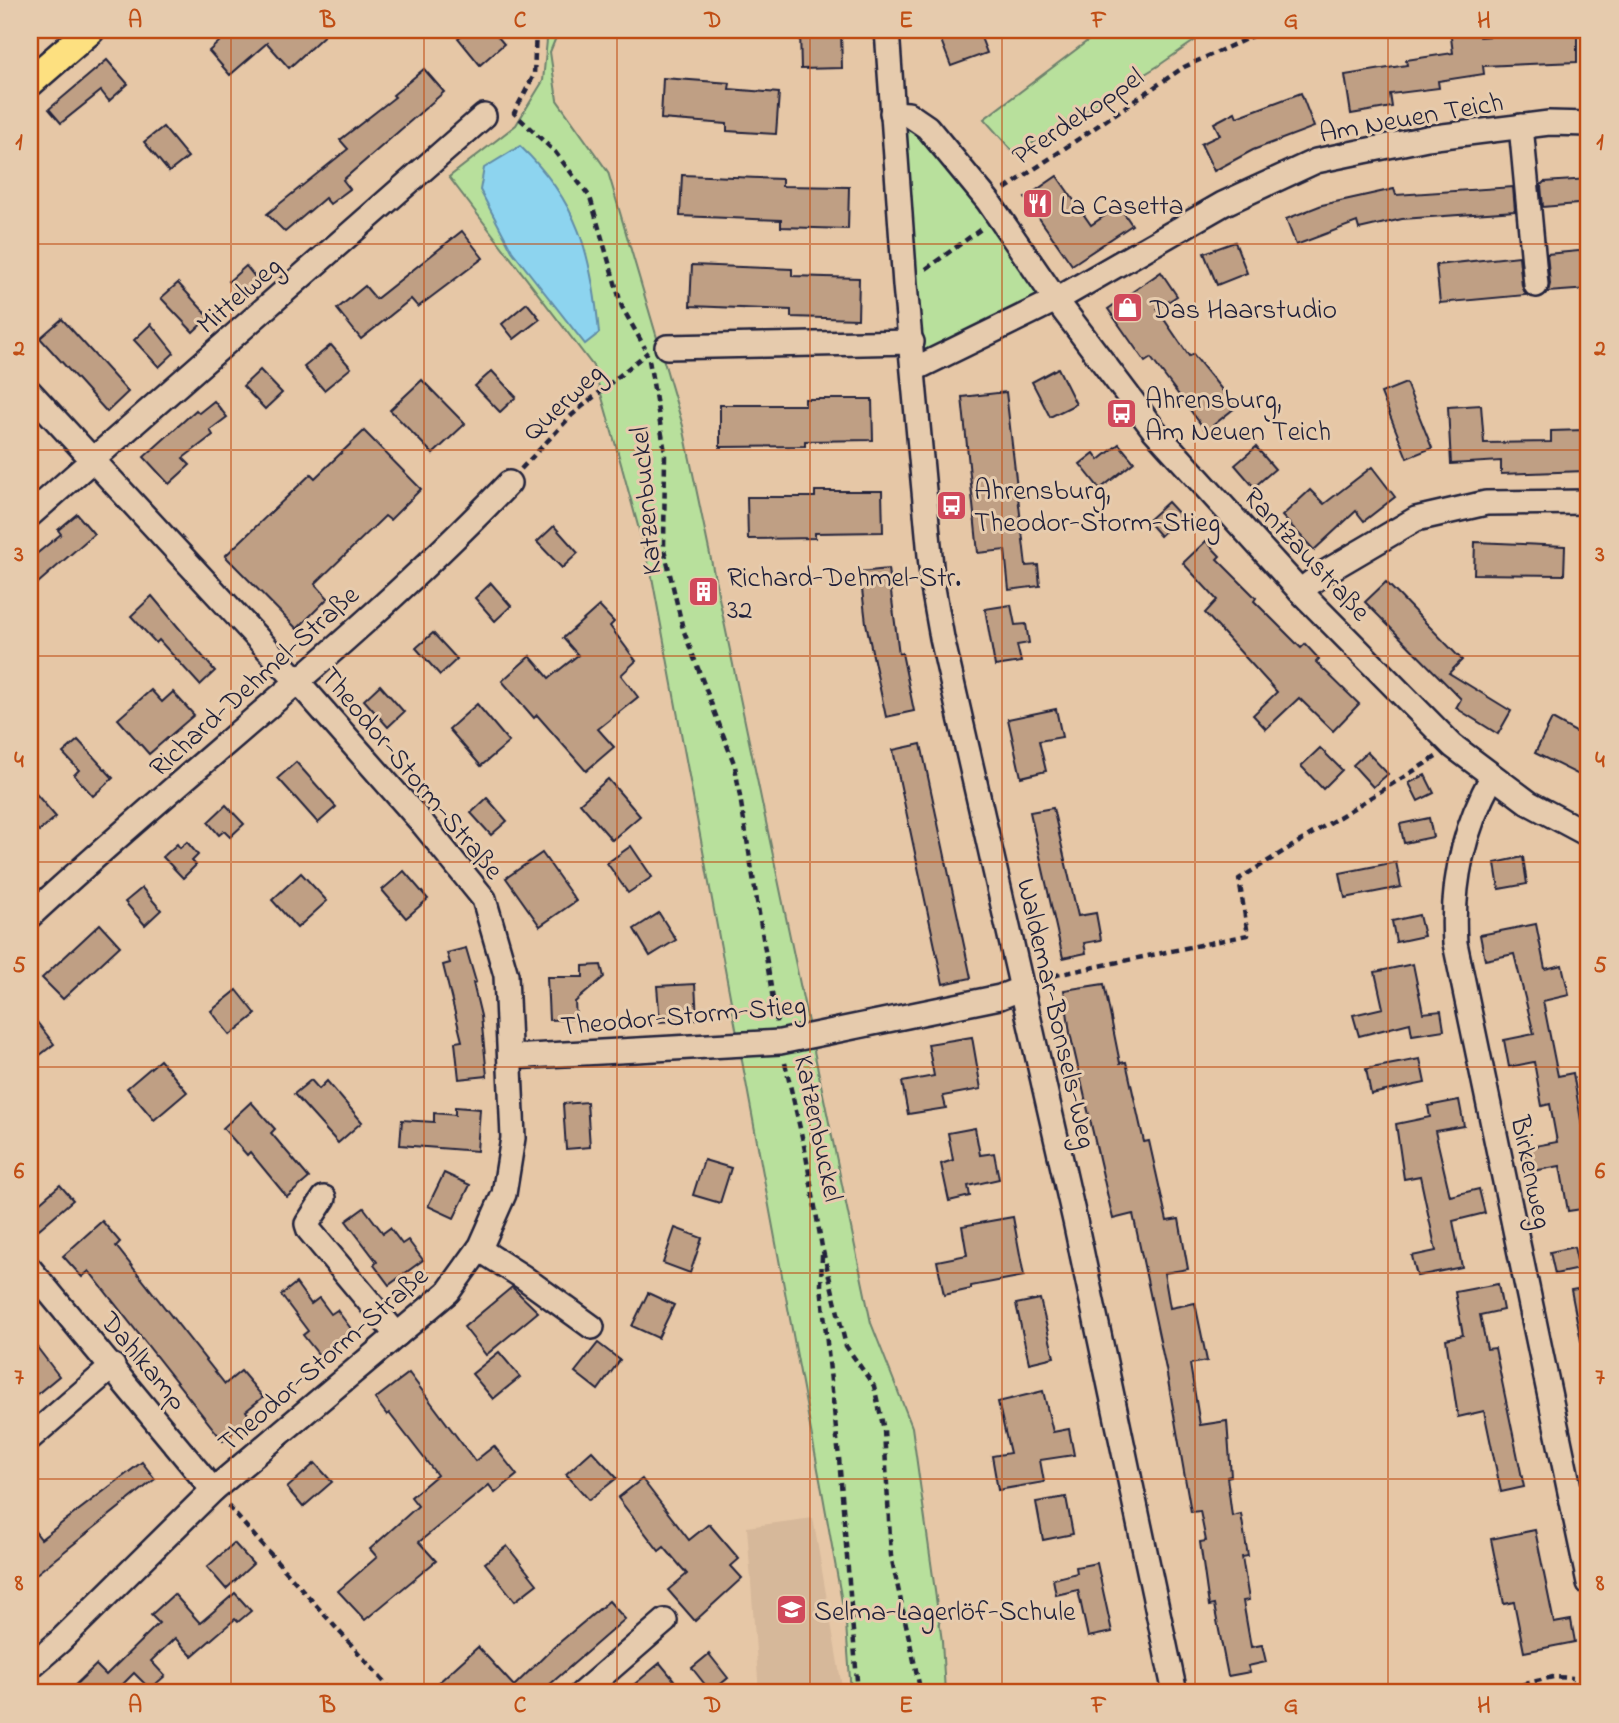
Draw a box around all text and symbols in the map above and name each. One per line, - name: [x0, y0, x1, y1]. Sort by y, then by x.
- text: A: [128, 5, 142, 38]
- text: B: [319, 5, 336, 38]
- text: C: [514, 5, 527, 38]
- text: D: [704, 5, 721, 38]
- text: E: [899, 5, 913, 38]
- text: F: [1091, 5, 1107, 38]
- text: G: [1284, 5, 1298, 38]
- text: H: [1477, 5, 1491, 38]
- street label: Pferdekoppel: [1005, 59, 1153, 177]
- street label: Am Neuen Teich: [1316, 83, 1507, 156]
- text: 1: [15, 127, 23, 160]
- text: 1: [1596, 127, 1604, 160]
- restaurant icon: La Casetta: [1020, 187, 1054, 221]
- place label: La Casetta: [1060, 187, 1184, 228]
- street label: Mittelweg: [188, 248, 292, 345]
- shop icon: Das Haarstudio: [1110, 291, 1144, 325]
- place label: Das Haarstudio: [1149, 291, 1337, 332]
- text: 2: [12, 333, 25, 366]
- text: 2: [1593, 333, 1606, 366]
- street label: Querweg: [514, 355, 614, 452]
- place label: Ahrensburg, Am Neuen Teich: [1145, 381, 1331, 454]
- bus stop icon: Ahrensburg, Am Neuen Teich: [1105, 397, 1139, 431]
- street label: Katzenbuckel: [621, 425, 674, 577]
- place label: Ahrensburg, Theodor-Storm-Stieg: [974, 472, 1220, 545]
- street label: Rantzaustraße: [1232, 479, 1379, 632]
- bus stop icon: Ahrensburg, Theodor-Storm-Stieg: [934, 488, 968, 522]
- text: 3: [13, 539, 24, 572]
- text: 3: [1594, 539, 1605, 572]
- place label: Richard-Dehmel-Str. 32: [727, 559, 961, 632]
- building icon: Richard-Dehmel-Str. 32: [687, 575, 721, 609]
- street label: Richard-Dehmel-Straße: [141, 577, 370, 788]
- street label: Theodor-Storm-Straße: [309, 659, 512, 890]
- text: 4: [14, 745, 24, 778]
- text: 4: [1595, 745, 1605, 778]
- street label: Waldemar-Bonsels-Weg: [1004, 875, 1106, 1153]
- text: 5: [12, 950, 26, 983]
- text: 5: [1593, 950, 1607, 983]
- street label: Theodor-Storm-Stieg: [559, 986, 808, 1049]
- street label: Katzenbuckel: [781, 1052, 852, 1206]
- street label: Birkenweg: [1497, 1111, 1562, 1233]
- text: 6: [14, 1156, 25, 1189]
- text: 6: [1595, 1156, 1606, 1189]
- street label: Theodor-Storm-Straße: [210, 1257, 439, 1464]
- street label: Dahlkamp: [88, 1303, 196, 1421]
- text: 7: [14, 1362, 24, 1395]
- text: 7: [1595, 1362, 1605, 1395]
- text: 8: [14, 1568, 24, 1601]
- text: 8: [1595, 1568, 1605, 1601]
- school or university icon: Selma-Lagerlöf-Schule: [774, 1593, 808, 1627]
- place label: Selma-Lagerlöf-Schule: [814, 1593, 1076, 1634]
- text: A: [128, 1690, 142, 1723]
- text: B: [319, 1690, 336, 1723]
- text: C: [514, 1690, 527, 1723]
- text: D: [704, 1690, 721, 1723]
- text: E: [899, 1690, 913, 1723]
- text: F: [1091, 1690, 1107, 1723]
- text: G: [1284, 1690, 1298, 1723]
- text: H: [1477, 1690, 1491, 1723]

